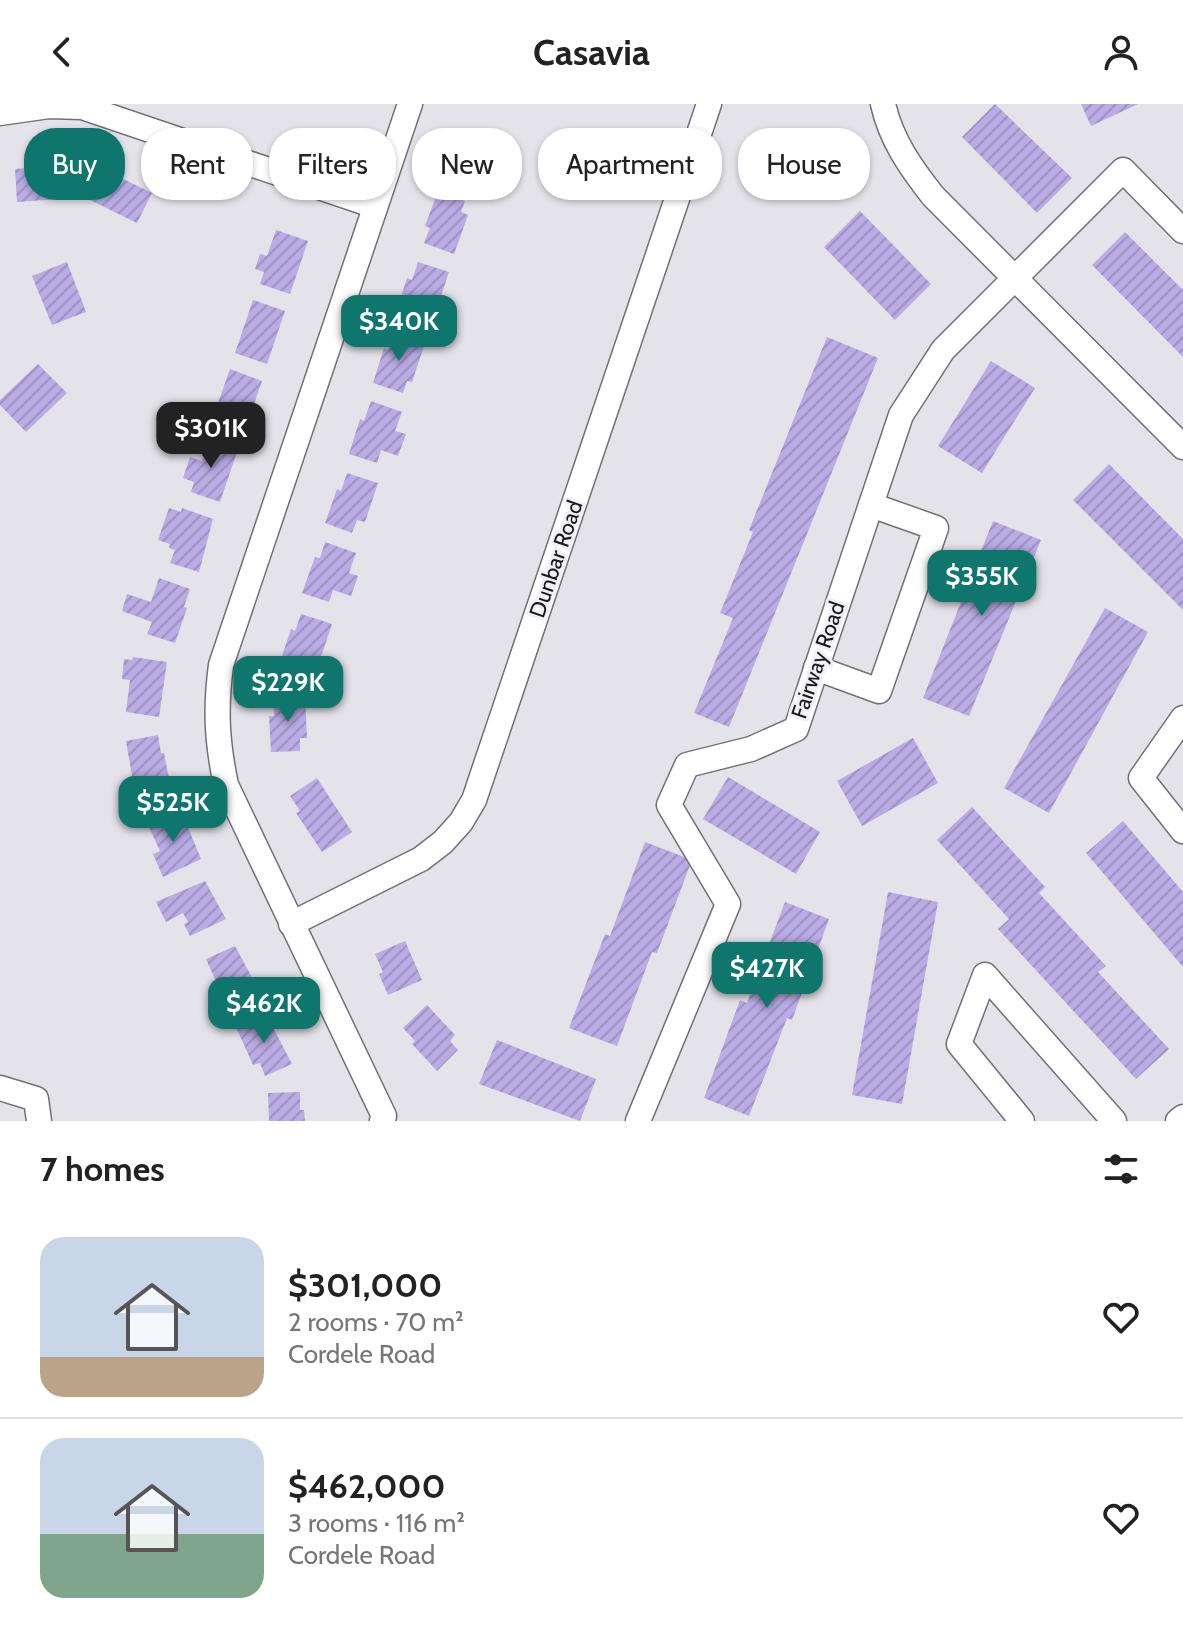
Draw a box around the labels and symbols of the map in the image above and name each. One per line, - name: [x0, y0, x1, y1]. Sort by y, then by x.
- pin: $340K: [343, 295, 455, 363]
- pin: $301K: [155, 402, 267, 470]
- street label: Dunbar Road: [523, 497, 589, 621]
- pin: $355K: [926, 550, 1038, 618]
- street label: Fairway Road: [785, 598, 851, 722]
- pin: $229K: [232, 656, 344, 724]
- pin: $525K: [117, 776, 229, 844]
- pin: $427K: [711, 942, 823, 1010]
- pin: $462K: [208, 977, 320, 1045]

